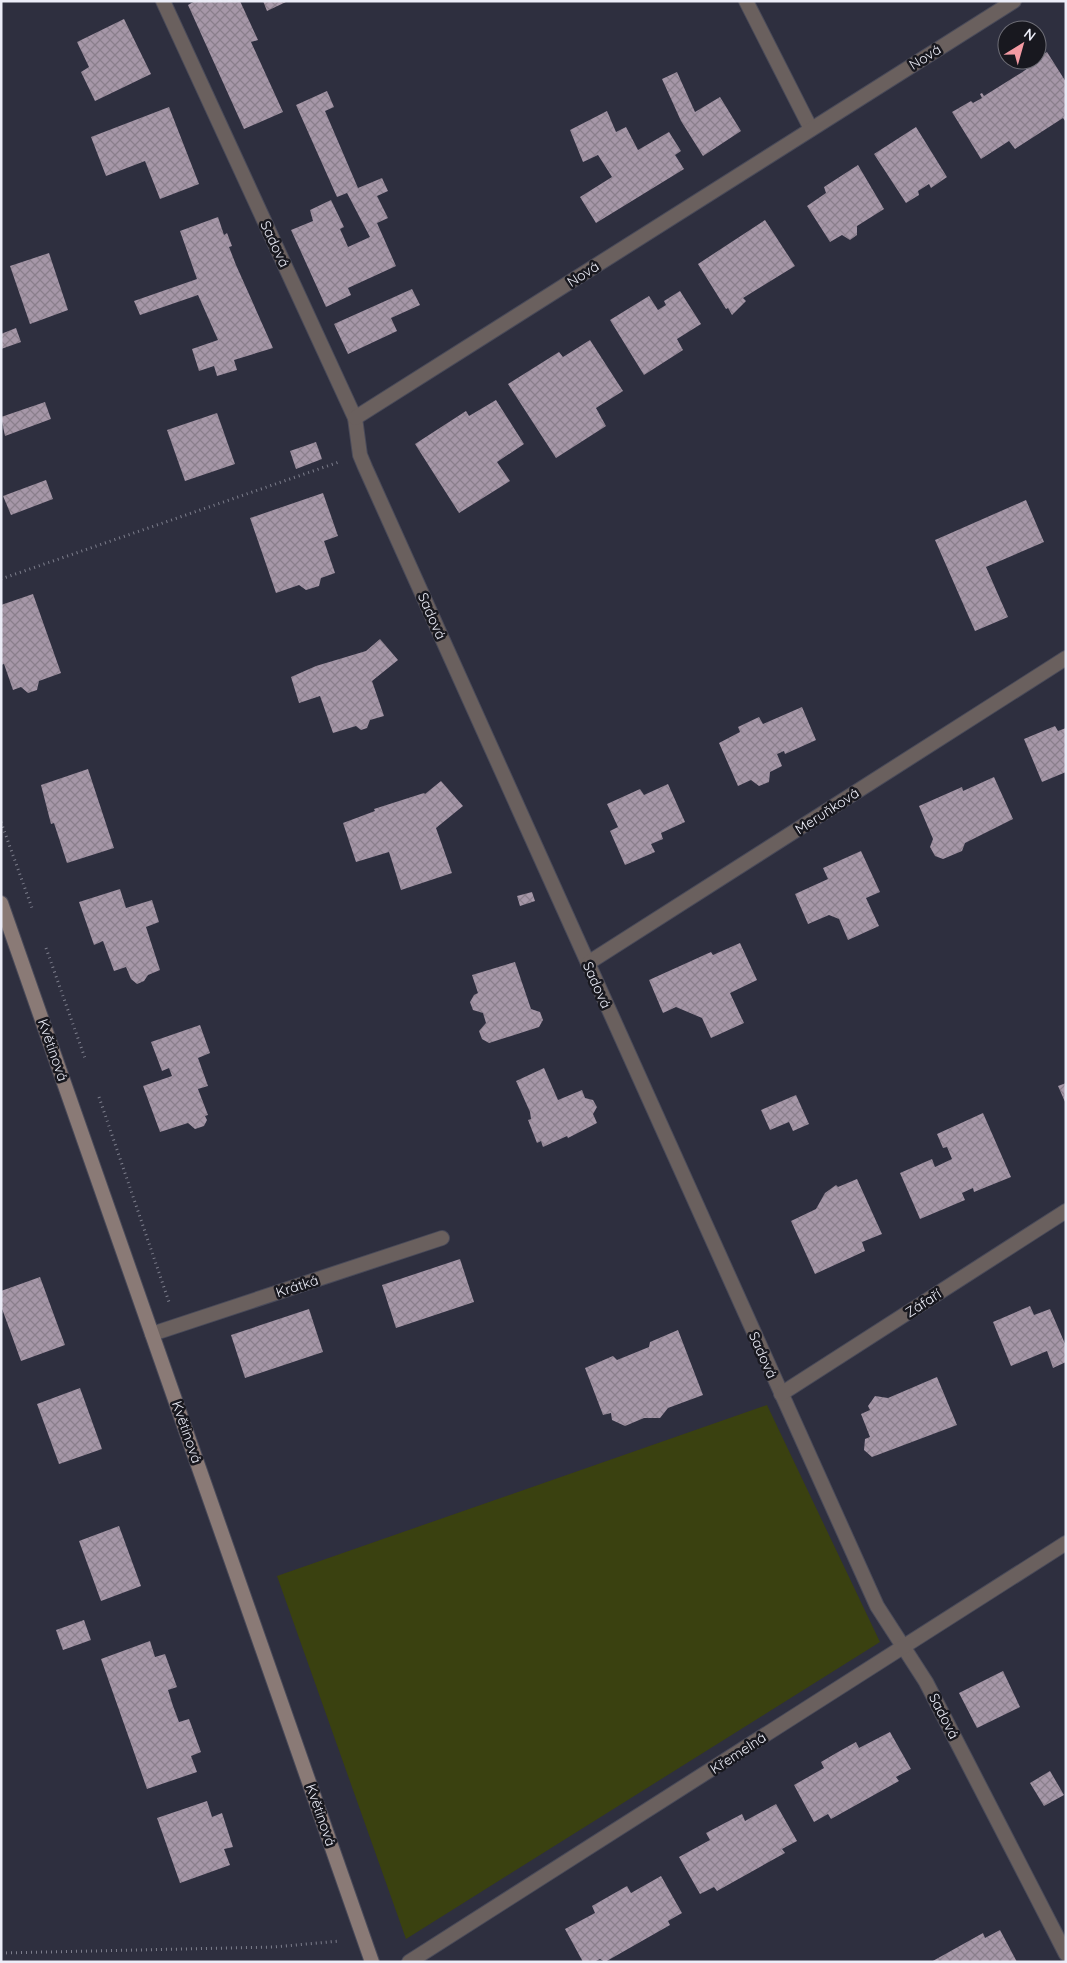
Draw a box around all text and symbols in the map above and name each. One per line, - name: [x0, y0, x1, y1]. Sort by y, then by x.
- north arrow: [997, 20, 1047, 70]
- text: N: [1020, 24, 1039, 45]
- street label: Nová: [906, 40, 944, 74]
- street label: Sadová: [256, 218, 294, 270]
- street label: Nová: [564, 257, 602, 291]
- street label: Sadová: [414, 590, 450, 642]
- street label: Meruňková: [792, 784, 862, 838]
- street label: Sadová: [579, 959, 615, 1011]
- street label: Květinová: [34, 1016, 72, 1084]
- street label: Krátká: [273, 1271, 321, 1301]
- street label: Záfaří: [902, 1285, 944, 1321]
- street label: Sadová: [745, 1329, 781, 1381]
- street label: Květinová: [168, 1398, 206, 1466]
- street label: Sadová: [925, 1690, 963, 1742]
- street label: Křemelná: [707, 1728, 769, 1778]
- street label: Květinová: [302, 1781, 340, 1849]

